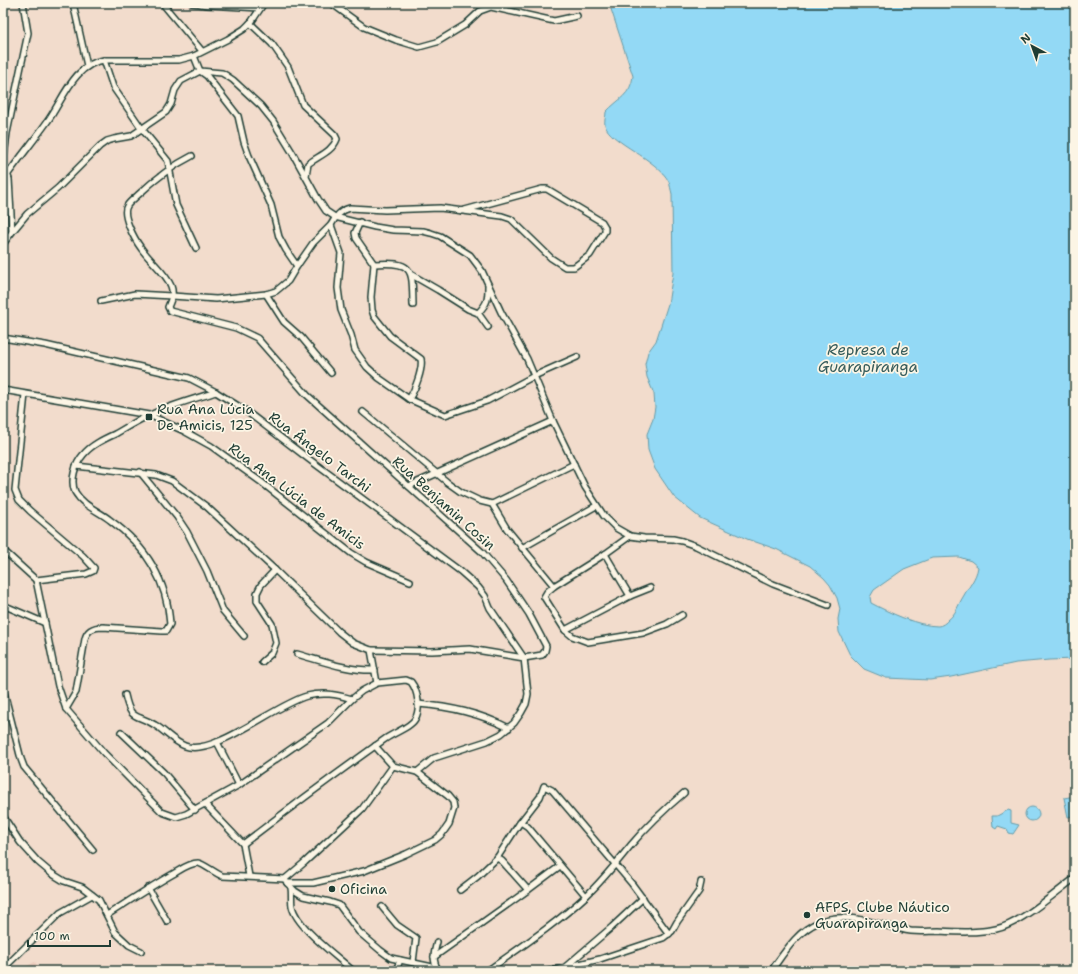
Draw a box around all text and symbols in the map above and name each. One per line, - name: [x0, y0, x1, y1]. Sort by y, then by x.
- north arrow: [1012, 26, 1052, 66]
- text: N: [1018, 30, 1034, 47]
- water label: Represa de Guarapiranga: [818, 340, 918, 377]
- place label: Rua Ana Lúcia De Amicis, 125: [157, 400, 254, 434]
- street label: Rua Ângelo Tarchi: [265, 408, 375, 496]
- marker: Rua Ana Lúcia De Amicis, 125: [144, 412, 154, 422]
- street label: Rua Ana Lúcia de Amicis: [225, 439, 369, 553]
- street label: Rua Benjamin Cosin: [389, 452, 499, 554]
- place label: Oficina: [340, 880, 387, 898]
- marker: Oficina: [327, 884, 337, 894]
- place label: AFPS, Clube Náutico Guarapiranga: [815, 898, 950, 932]
- marker: AFPS, Clube Náutico Guarapiranga: [802, 910, 812, 920]
- scale bar: [28, 922, 110, 948]
- text: 100 m: [34, 928, 70, 944]

